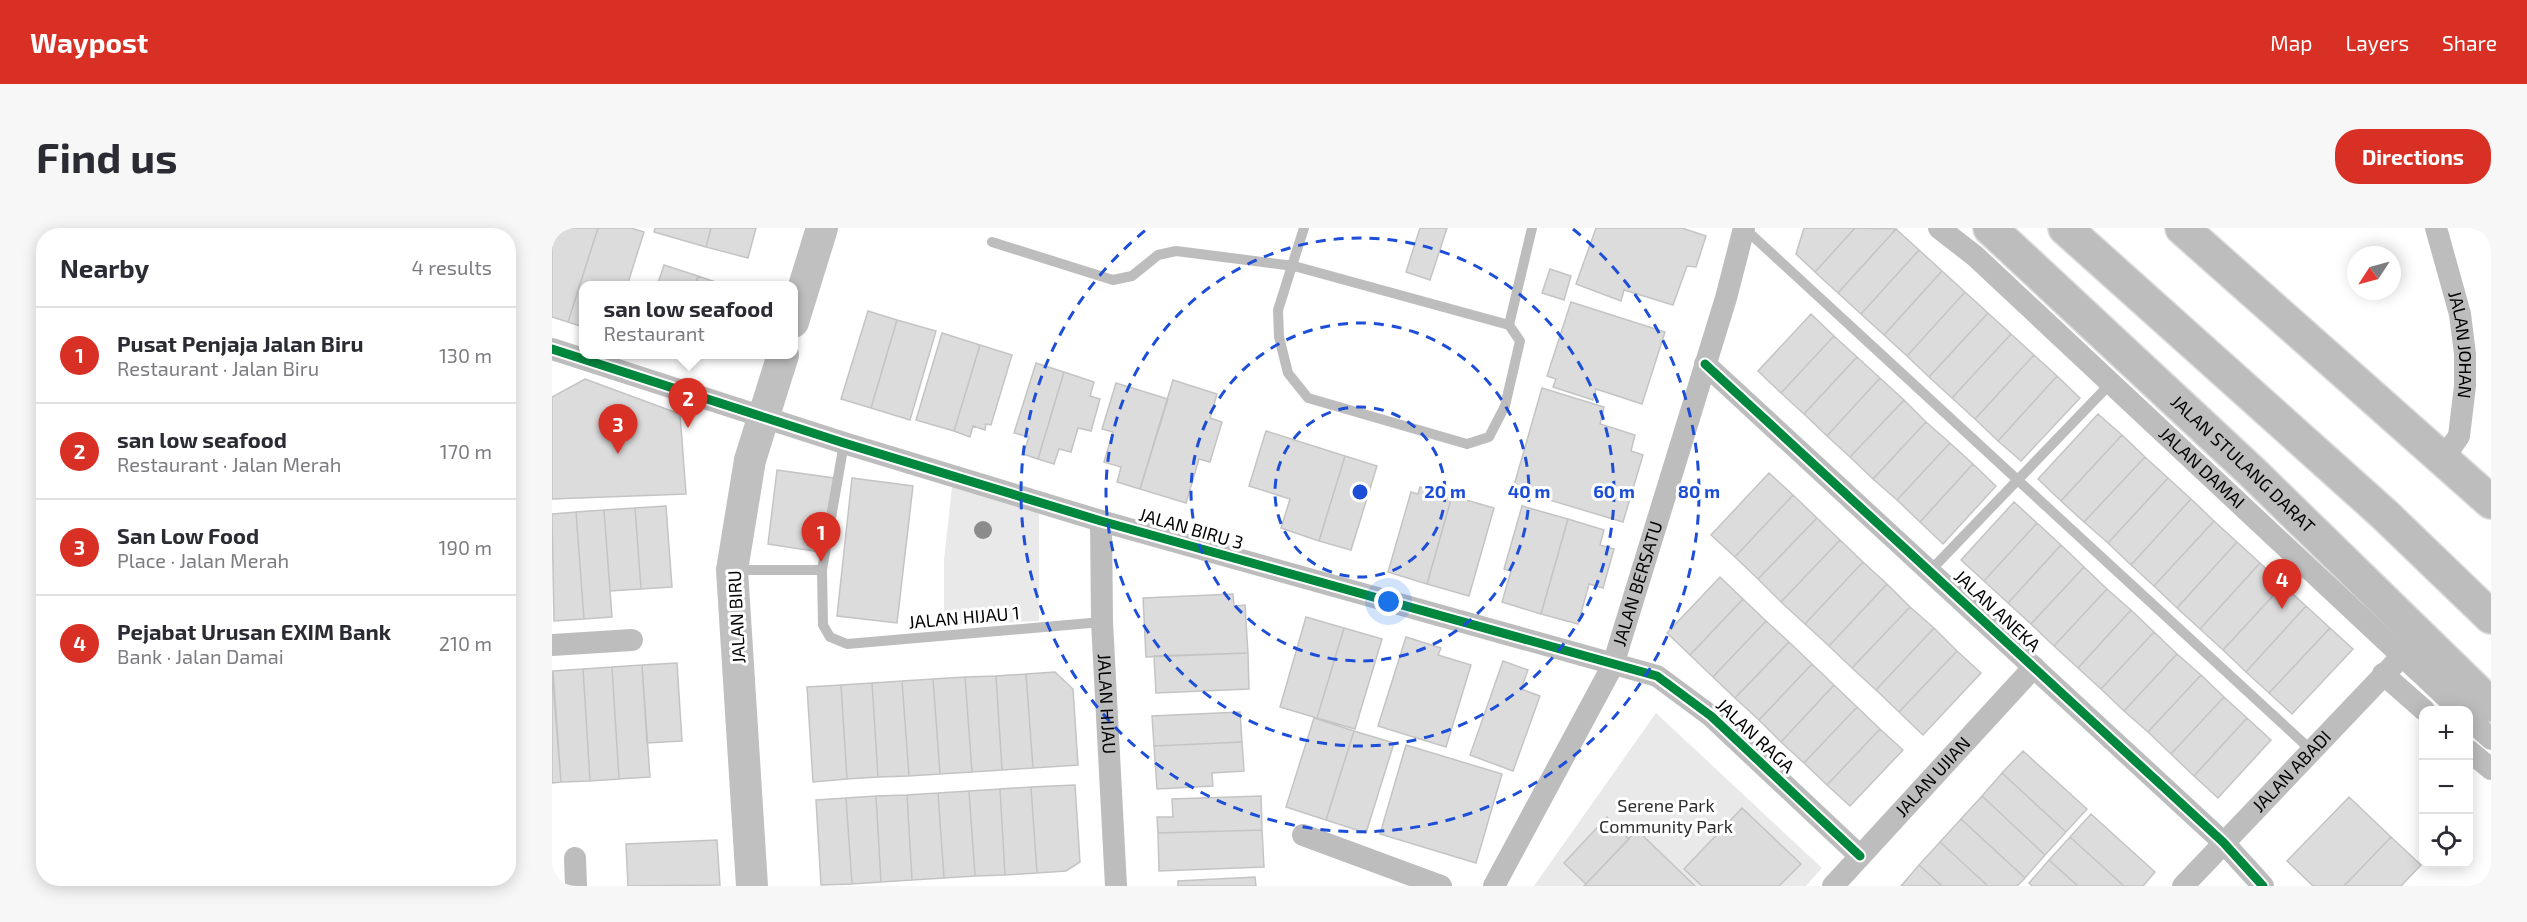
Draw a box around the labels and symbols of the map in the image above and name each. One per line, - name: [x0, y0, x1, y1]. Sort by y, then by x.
- north arrow: [2347, 246, 2401, 300]
- street label: JALAN JOHAN: [2444, 288, 2477, 400]
- pin: 2: [668, 378, 708, 428]
- street label: JALAN STULANG DARAT: [2167, 390, 2320, 538]
- pin: 3: [598, 404, 638, 454]
- street label: JALAN DAMAI: [2155, 422, 2250, 513]
- text: 20 m: [1424, 480, 1466, 502]
- text: 40 m: [1508, 480, 1550, 502]
- text: 60 m: [1593, 480, 1635, 502]
- text: 80 m: [1678, 480, 1720, 502]
- centre of rings: [1350, 482, 1370, 502]
- street label: JALAN BIRU 3: [1137, 503, 1246, 553]
- pin: 1: [802, 512, 840, 562]
- street label: JALAN BERSATU: [1607, 518, 1667, 649]
- pin: 4: [2262, 560, 2302, 609]
- street label: JALAN ANEKA: [1950, 565, 2046, 656]
- street label: JALAN BIRU: [723, 570, 749, 664]
- your location: [1374, 587, 1403, 616]
- street label: JALAN HIJAU 1: [907, 601, 1020, 633]
- street label: JALAN HIJAU: [1094, 653, 1121, 755]
- street label: JALAN RAGA: [1712, 693, 1800, 778]
- street label: JALAN ABADI: [2247, 726, 2335, 816]
- street label: JALAN UJIAN: [1890, 732, 1975, 821]
- park label: Serene Park Community Park: [1599, 794, 1733, 837]

